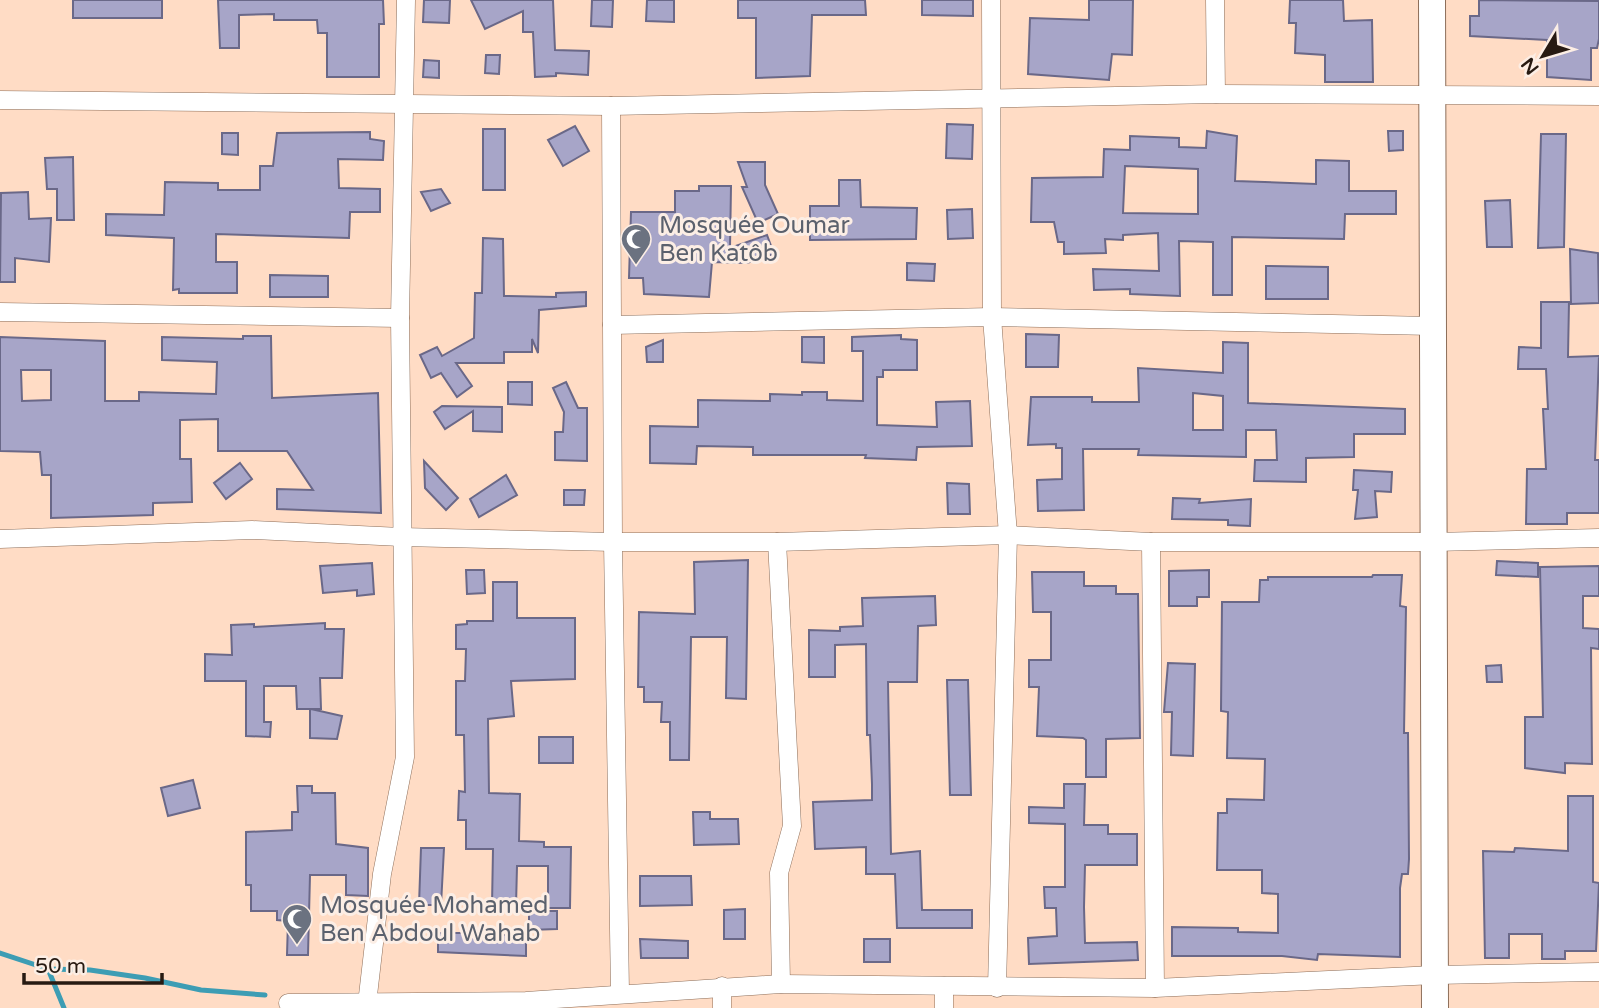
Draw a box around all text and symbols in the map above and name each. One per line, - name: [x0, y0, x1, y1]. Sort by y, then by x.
- north arrow: [1508, 21, 1578, 91]
- text: N: [1517, 53, 1544, 79]
- place label: Mosquée Oumar Ben Katôb: [659, 211, 851, 268]
- mosque icon: Mosquée Oumar Ben Katôb: [619, 222, 653, 266]
- place label: Mosquée Mohamed Ben Abdoul Wahab: [320, 891, 548, 948]
- mosque icon: Mosquée Mohamed Ben Abdoul Wahab: [280, 902, 314, 946]
- scale bar: [24, 942, 163, 986]
- text: 50 m: [35, 954, 86, 979]

